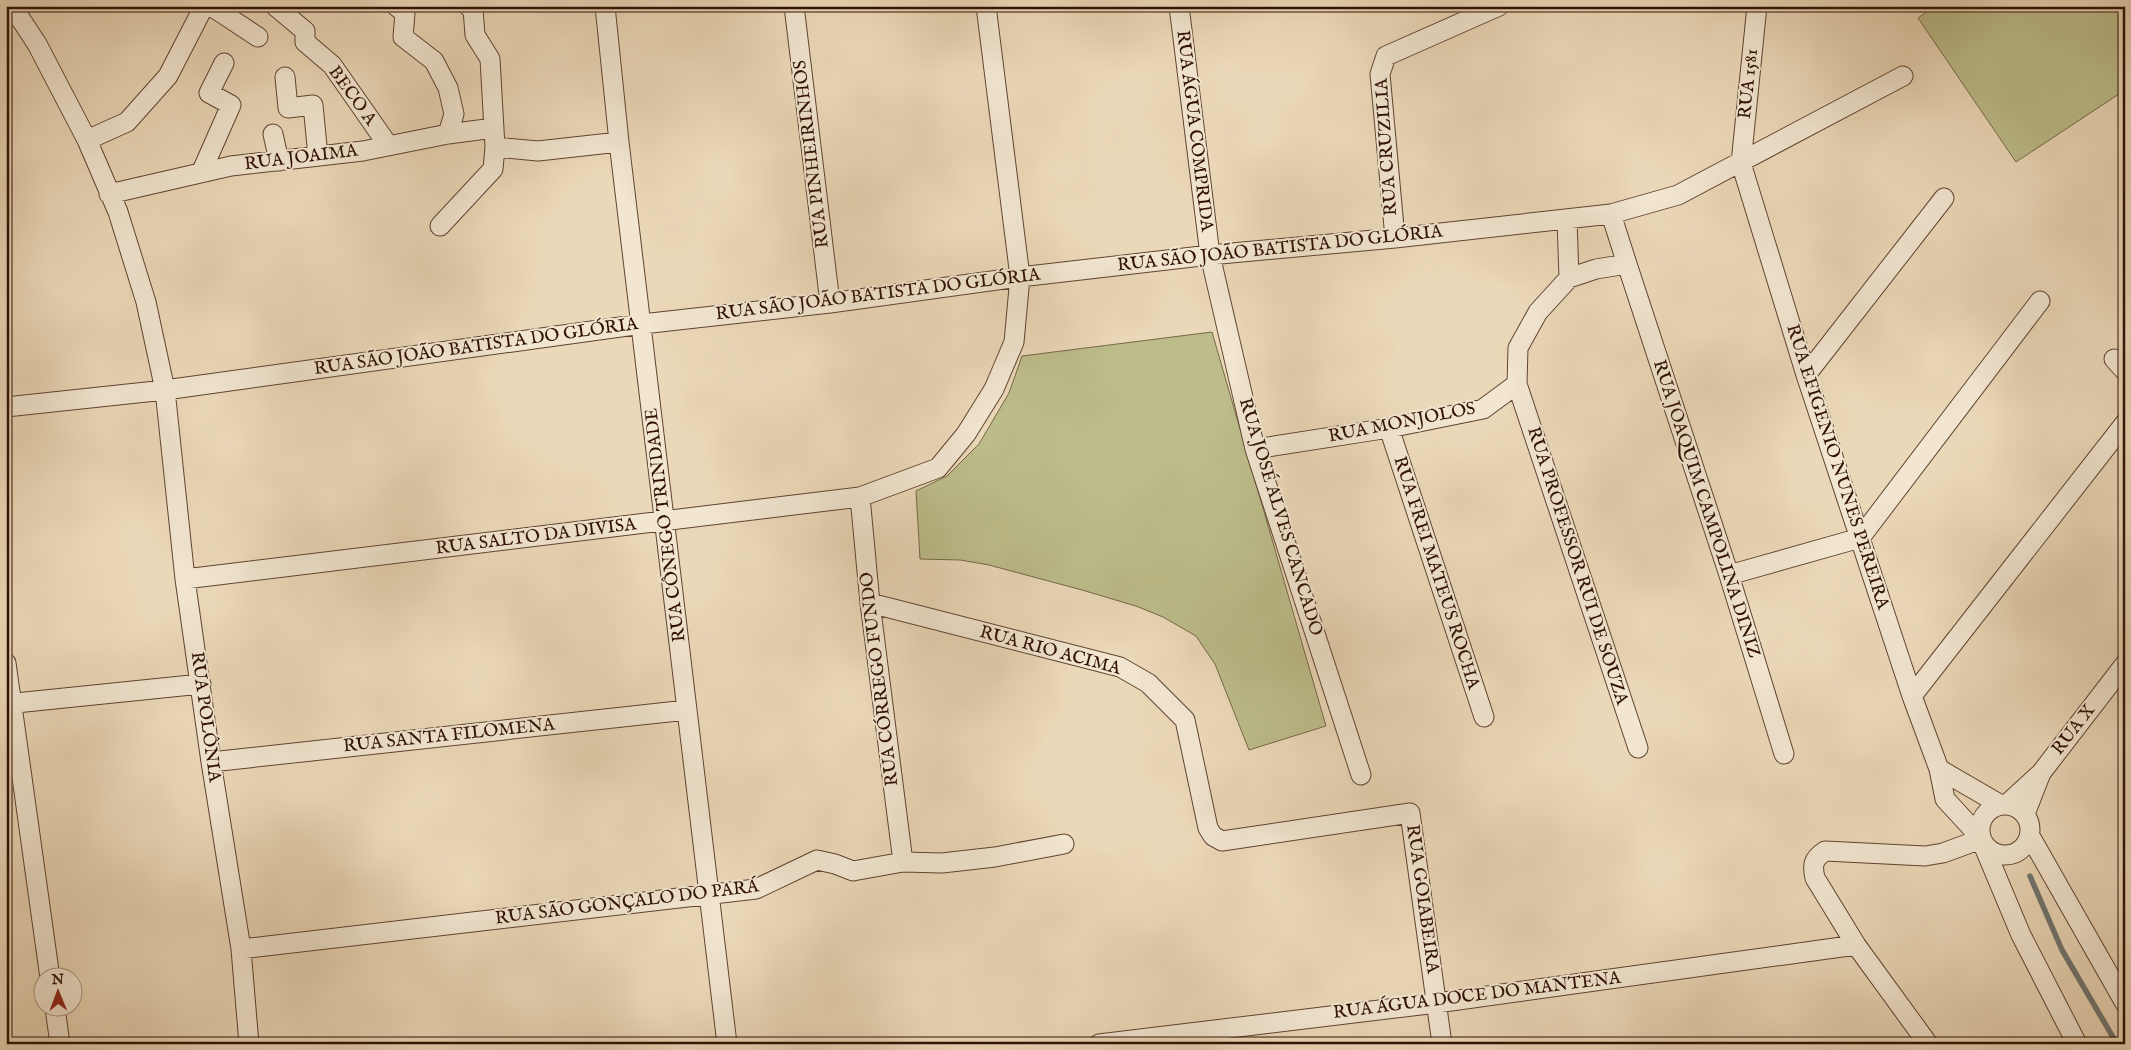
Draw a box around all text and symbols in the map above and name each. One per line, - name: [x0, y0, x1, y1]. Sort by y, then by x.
- street label: RUA ÁGUA COMPRIDA: [1170, 29, 1220, 234]
- street label: RUA 1581: [1734, 48, 1764, 120]
- street label: RUA PINHEIRINHOS: [789, 59, 835, 249]
- street label: BECO A: [323, 62, 382, 131]
- street label: RUA CRUZILIA: [1371, 77, 1403, 217]
- street label: RUA JOAIMA: [243, 140, 360, 176]
- street label: RUA SÃO JOÃO BATISTA DO GLÓRIA: [1116, 218, 1445, 278]
- street label: RUA SÃO JOÃO BATISTA DO GLÓRIA: [714, 262, 1043, 326]
- street label: RUA SÃO JOÃO BATISTA DO GLÓRIA: [312, 311, 640, 381]
- street label: RUA EFIGENIO NUNES PEREIRA: [1780, 322, 1894, 613]
- street label: RUA JOAQUIM CAMPOLINA DINIZ: [1647, 357, 1765, 661]
- street label: RUA JOSÉ ALVES CANCADO: [1233, 395, 1329, 639]
- street label: RUA MONJOLOS: [1327, 397, 1477, 449]
- street label: RUA CÔNEGO TRINDADE: [638, 407, 692, 643]
- street label: RUA PROFESSOR RUI DE SOUZA: [1521, 424, 1633, 709]
- street label: RUA FREI MATEUS ROCHA: [1387, 454, 1485, 693]
- street label: RUA SALTO DA DIVISA: [434, 513, 639, 561]
- street label: RUA CÓRREGO FUNDO: [853, 571, 905, 788]
- street label: RUA RIO ACIMA: [977, 621, 1124, 681]
- street label: RUA POLÔNIA: [184, 650, 228, 785]
- street label: RUA X: [2047, 700, 2101, 760]
- street label: RUA SANTA FILOMENA: [342, 713, 557, 759]
- street label: RUA GOIABEIRA: [1400, 823, 1444, 976]
- street label: RUA SÃO GONÇALO DO PARÁ: [494, 873, 761, 931]
- street label: RUA ÁGUA DOCE DO MANTENA: [1332, 965, 1623, 1025]
- north arrow: [32, 968, 82, 1018]
- text: N: [51, 971, 64, 989]

